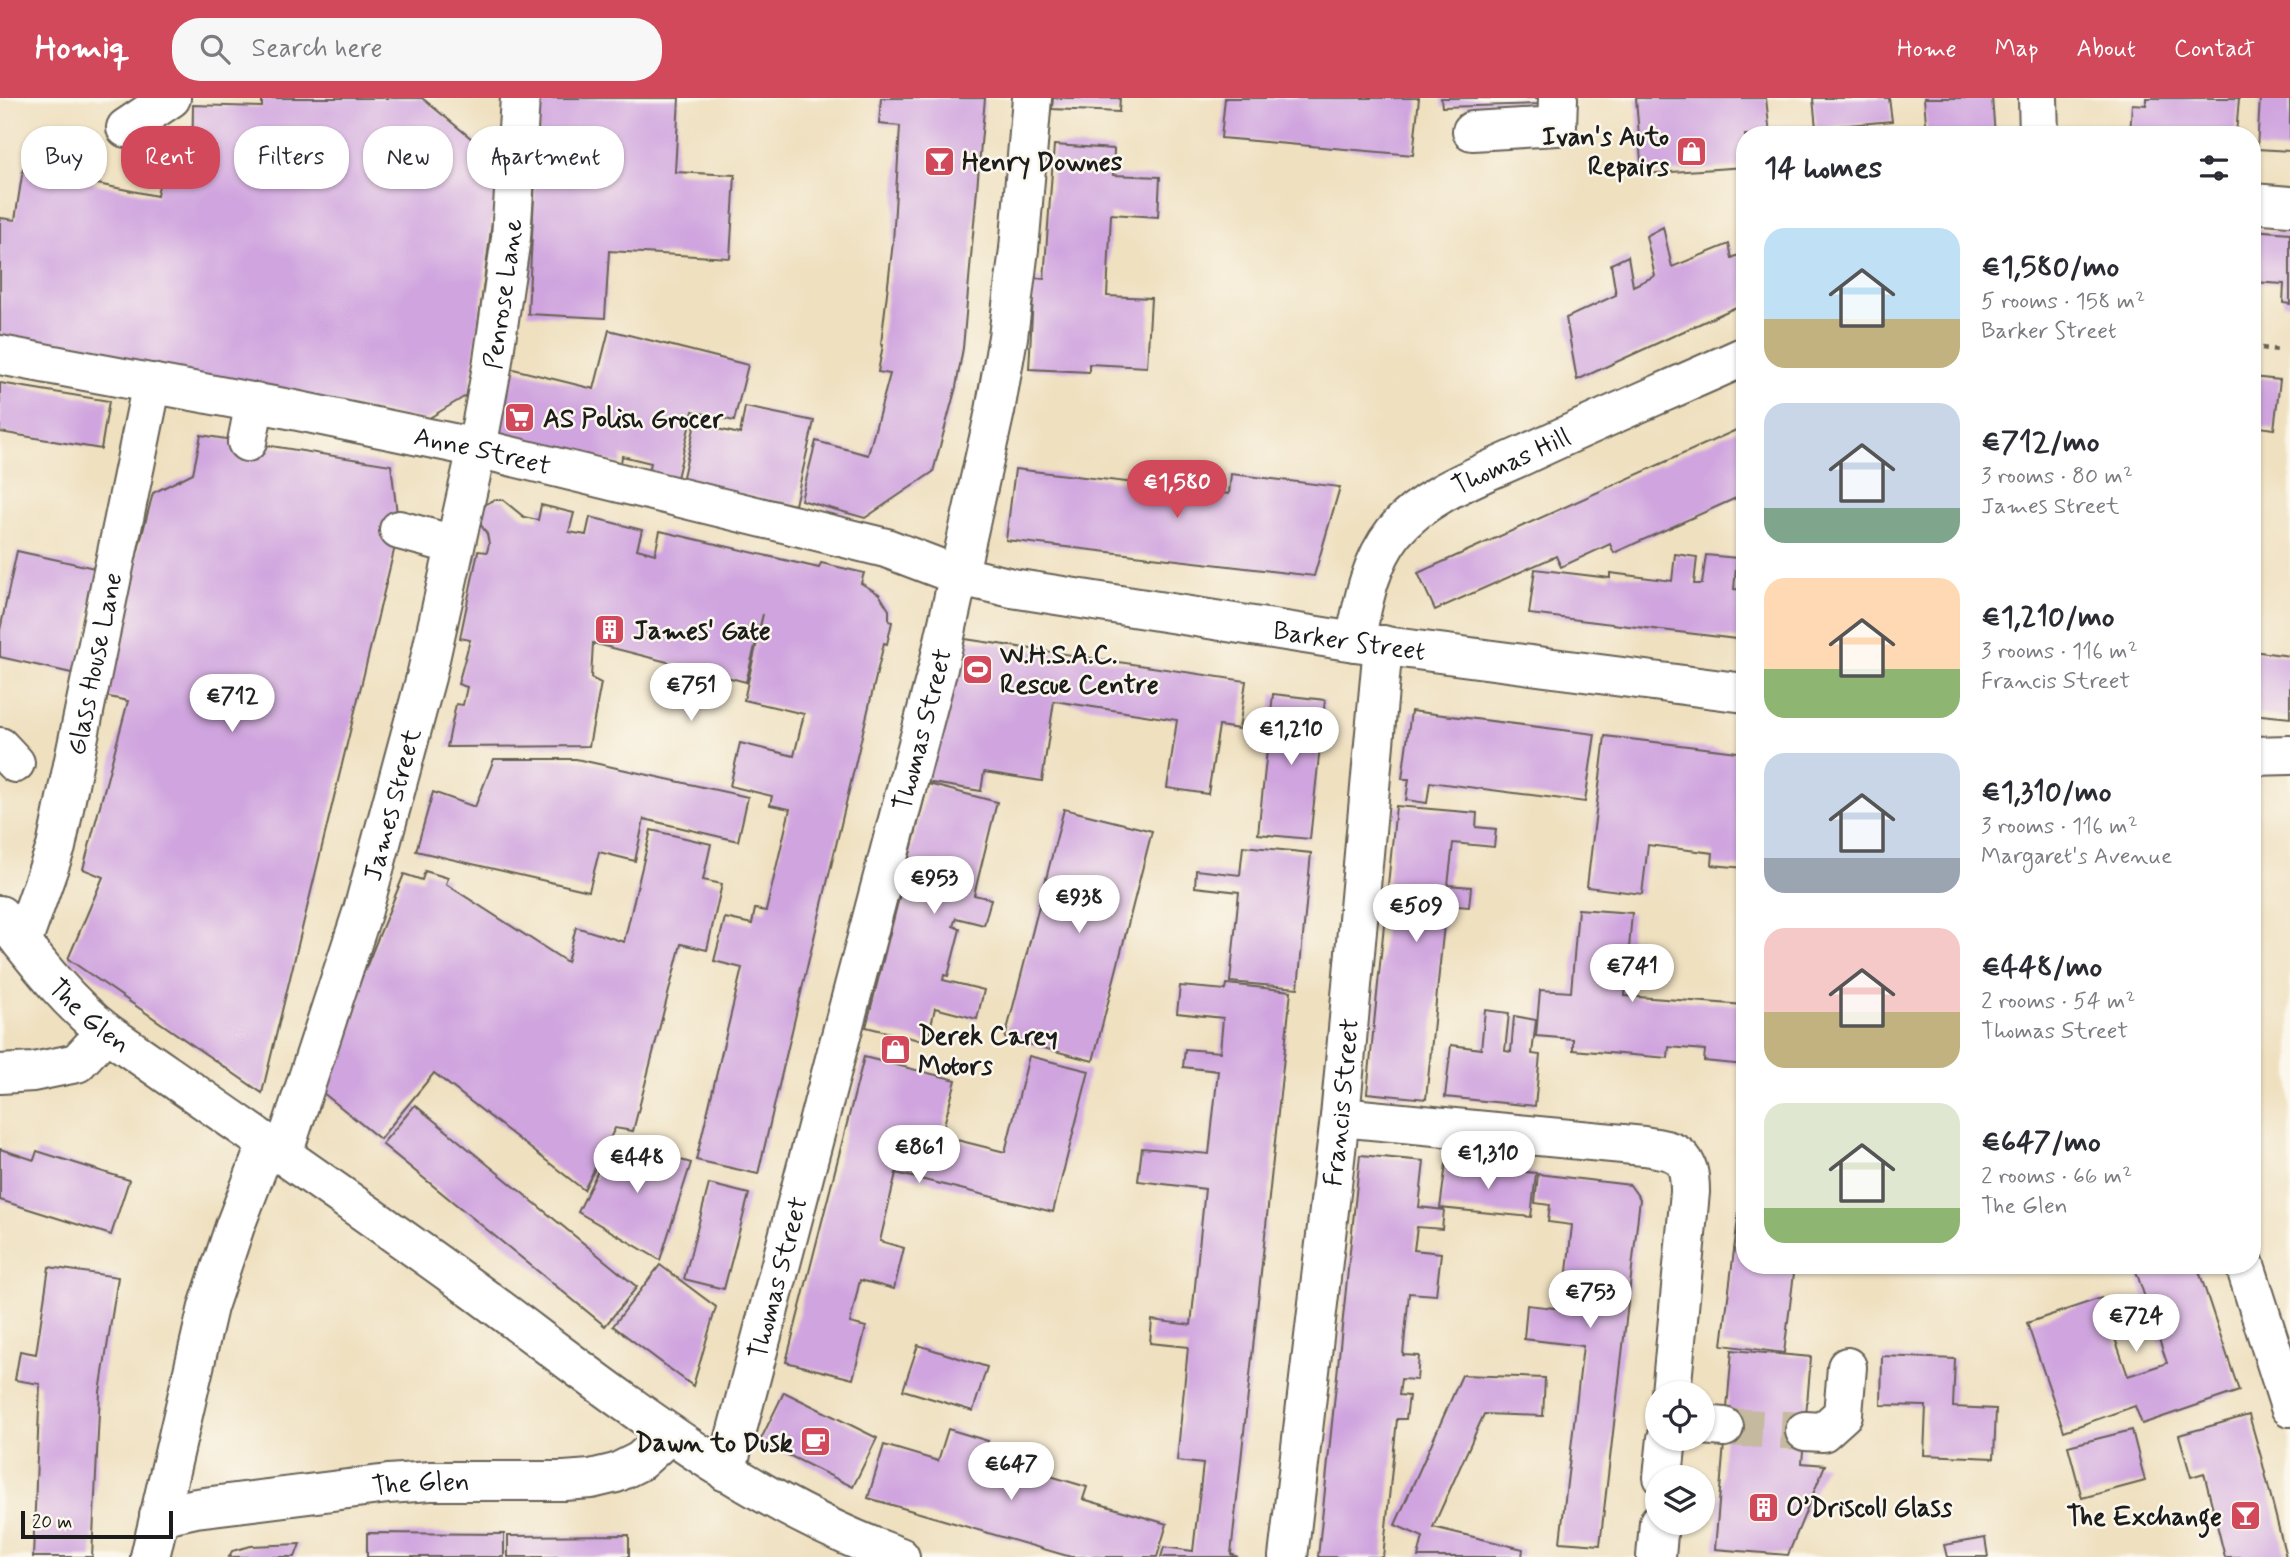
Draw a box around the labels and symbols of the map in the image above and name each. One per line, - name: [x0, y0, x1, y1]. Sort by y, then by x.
- place label: Ivan's Auto Repairs: [1542, 121, 1670, 185]
- shop icon: Ivan's Auto Repairs: [1675, 134, 1709, 168]
- bar icon: Henry Downes: [922, 144, 956, 178]
- place label: Henry Downes: [962, 146, 1123, 180]
- street label: Penrose Lane: [477, 218, 531, 372]
- supermarket icon: AS Polish Grocer: [503, 401, 537, 435]
- place label: AS Polish Grocer: [543, 403, 724, 437]
- street label: Anne Street: [411, 420, 554, 484]
- street label: Thomas Hill: [1447, 421, 1576, 504]
- pin: €1,580: [1120, 460, 1234, 520]
- street label: Glass House Lane: [60, 570, 131, 759]
- building icon: James' Gate: [593, 613, 627, 647]
- street label: Barker Street: [1271, 614, 1427, 670]
- place label: James' Gate: [633, 615, 771, 649]
- place label: W.H.S.A.C. Rescue Centre: [999, 639, 1159, 703]
- street label: Thomas Street: [886, 645, 961, 815]
- sports icon: W.H.S.A.C. Rescue Centre: [960, 652, 994, 686]
- pin: €751: [650, 664, 732, 723]
- pin: €712: [191, 674, 273, 734]
- pin: €1,210: [1234, 708, 1348, 767]
- street label: James Street: [357, 725, 430, 885]
- pin: €953: [893, 856, 975, 916]
- pin: €938: [1038, 876, 1120, 935]
- pin: €509: [1375, 884, 1457, 944]
- pin: €741: [1591, 944, 1673, 1004]
- street label: The Glen: [40, 972, 136, 1062]
- street label: Francis Street: [1317, 1017, 1368, 1188]
- place label: Derek Carey Motors: [918, 1020, 1058, 1084]
- shop icon: Derek Carey Motors: [878, 1033, 912, 1067]
- pin: €861: [878, 1126, 960, 1185]
- pin: €1,310: [1431, 1132, 1545, 1191]
- pin: €448: [596, 1136, 678, 1195]
- street label: Thomas Street: [742, 1193, 817, 1363]
- pin: €753: [1549, 1270, 1631, 1330]
- pin: €724: [2095, 1294, 2177, 1354]
- cafe icon: Dawn to Dusk: [799, 1425, 833, 1459]
- place label: Dawn to Dusk: [635, 1427, 793, 1461]
- pin: €647: [970, 1442, 1052, 1502]
- street label: The Glen: [370, 1466, 470, 1505]
- building icon: O’Driscoll Glass: [1746, 1490, 1780, 1524]
- place label: O’Driscoll Glass: [1786, 1492, 1953, 1526]
- bar icon: The Exchange: [2228, 1499, 2262, 1533]
- place label: The Exchange: [2066, 1501, 2222, 1538]
- scale bar: [21, 1508, 173, 1540]

